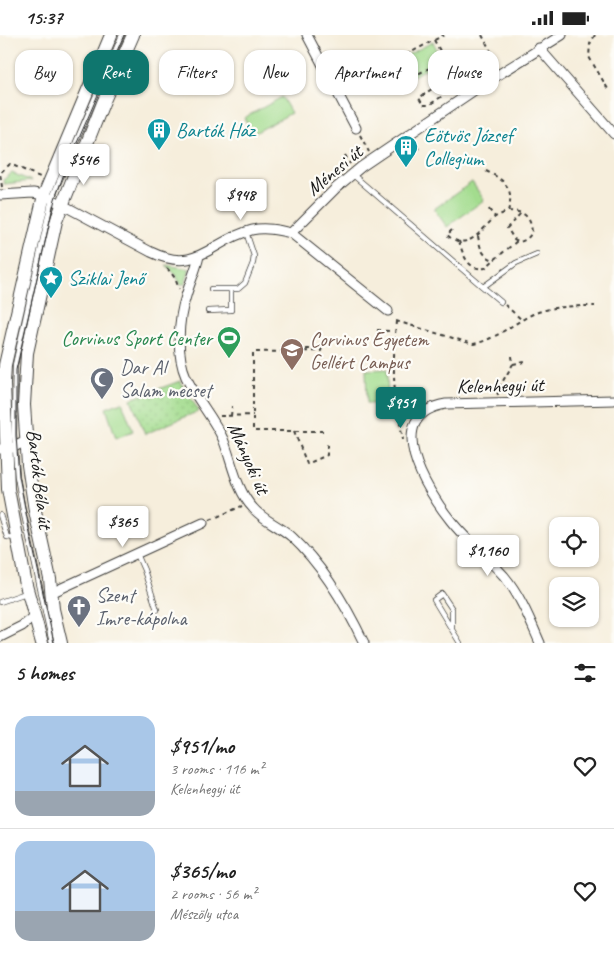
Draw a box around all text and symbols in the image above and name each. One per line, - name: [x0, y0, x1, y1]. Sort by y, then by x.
- text: 15:37: [25, 6, 63, 30]
- chip: Buy: [15, 50, 73, 95]
- chip: Rent: [83, 50, 149, 95]
- chip: Filters: [159, 50, 234, 95]
- chip: New: [244, 50, 306, 95]
- chip: Apartment: [316, 50, 418, 95]
- chip: House: [428, 50, 499, 95]
- building icon: Bartók Ház: [146, 117, 172, 151]
- place label: Bartók Ház: [176, 118, 257, 143]
- place label: Eötvös József Collegium: [424, 123, 517, 171]
- building icon: Eötvös József Collegium: [393, 134, 419, 168]
- street label: Ménesi út: [301, 138, 369, 201]
- pin: $546: [54, 143, 114, 186]
- text: $546: [70, 150, 98, 170]
- pin: $948: [211, 179, 271, 221]
- text: $948: [227, 185, 255, 205]
- place icon: Sziklai Jenő: [38, 265, 64, 299]
- place label: Sziklai Jenő: [68, 266, 147, 291]
- sports icon: Corvinus Sport Center: [216, 325, 242, 359]
- place label: Corvinus Sport Center: [61, 326, 214, 351]
- place label: Corvinus Egyetem Gellért Campus: [310, 327, 430, 375]
- school or university icon: Corvinus Egyetem Gellért Campus: [279, 337, 305, 371]
- place label: Dar Al Salam mecset: [120, 355, 215, 403]
- mosque icon: Dar Al Salam mecset: [89, 366, 115, 400]
- street label: Kelenhegyi út: [456, 372, 546, 399]
- pin: $951: [371, 387, 431, 429]
- text: $951: [387, 393, 415, 413]
- street label: Mányoki út: [222, 418, 276, 500]
- street label: Bartók Béla út: [21, 428, 58, 533]
- pin: $365: [93, 505, 153, 548]
- text: $365: [109, 512, 137, 532]
- map controls: [549, 517, 599, 627]
- button: locate: [549, 517, 599, 567]
- pin: $1,160: [447, 535, 529, 577]
- text: $1,160: [468, 541, 508, 561]
- button: layers: [549, 577, 599, 627]
- place label: Szent Imre-kápolna: [96, 583, 188, 631]
- church icon: Szent Imre-kápolna: [66, 594, 92, 628]
- icon: filters: [571, 659, 599, 687]
- text: 5 homes: [15, 660, 74, 686]
- text: $951/mo: [170, 733, 234, 759]
- icon: home: [55, 736, 115, 796]
- icon: heart: [571, 752, 599, 780]
- text: 3 rooms · 116 m²: [170, 759, 264, 779]
- text: Kelenhegyi út: [170, 779, 239, 799]
- text: $365/mo: [170, 858, 235, 884]
- icon: home: [55, 861, 115, 921]
- icon: heart: [571, 877, 599, 905]
- text: 2 rooms · 56 m²: [170, 884, 256, 904]
- text: Mészöly utca: [170, 904, 238, 924]

